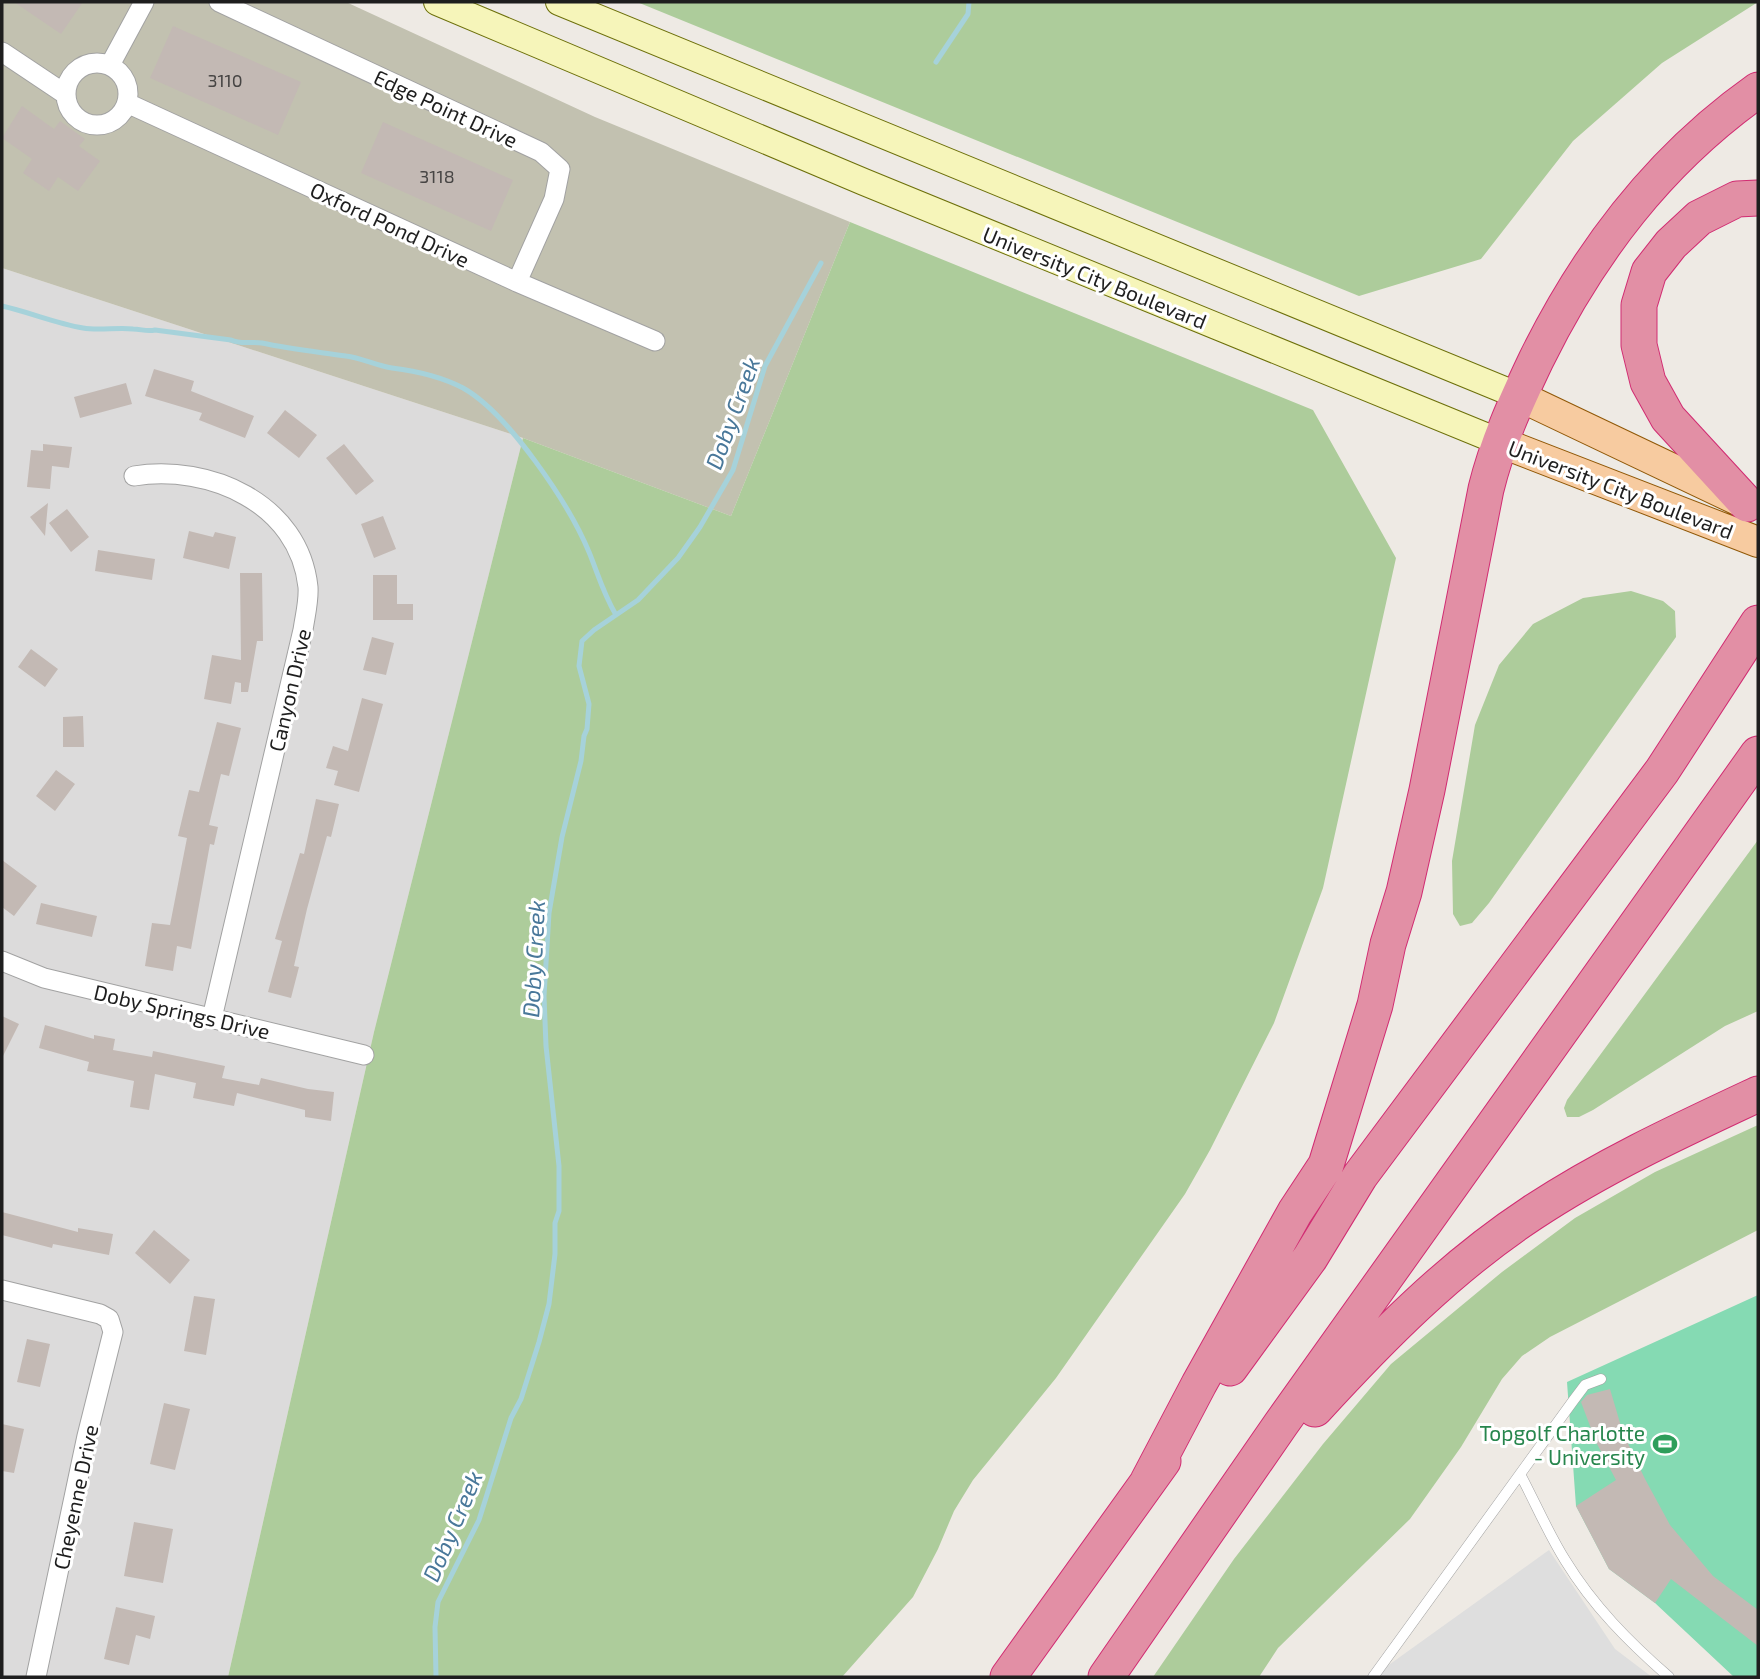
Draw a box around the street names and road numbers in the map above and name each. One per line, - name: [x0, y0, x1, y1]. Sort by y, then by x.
- street label: Edge Point Drive: [370, 64, 522, 152]
- street label: Oxford Pond Drive: [306, 176, 474, 272]
- street label: University City Boulevard: [980, 221, 1210, 333]
- street label: University City Boulevard: [1505, 435, 1737, 543]
- street label: Canyon Drive: [263, 626, 315, 754]
- street label: Doby Springs Drive: [92, 979, 272, 1043]
- street label: Cheyenne Drive: [47, 1422, 103, 1572]

